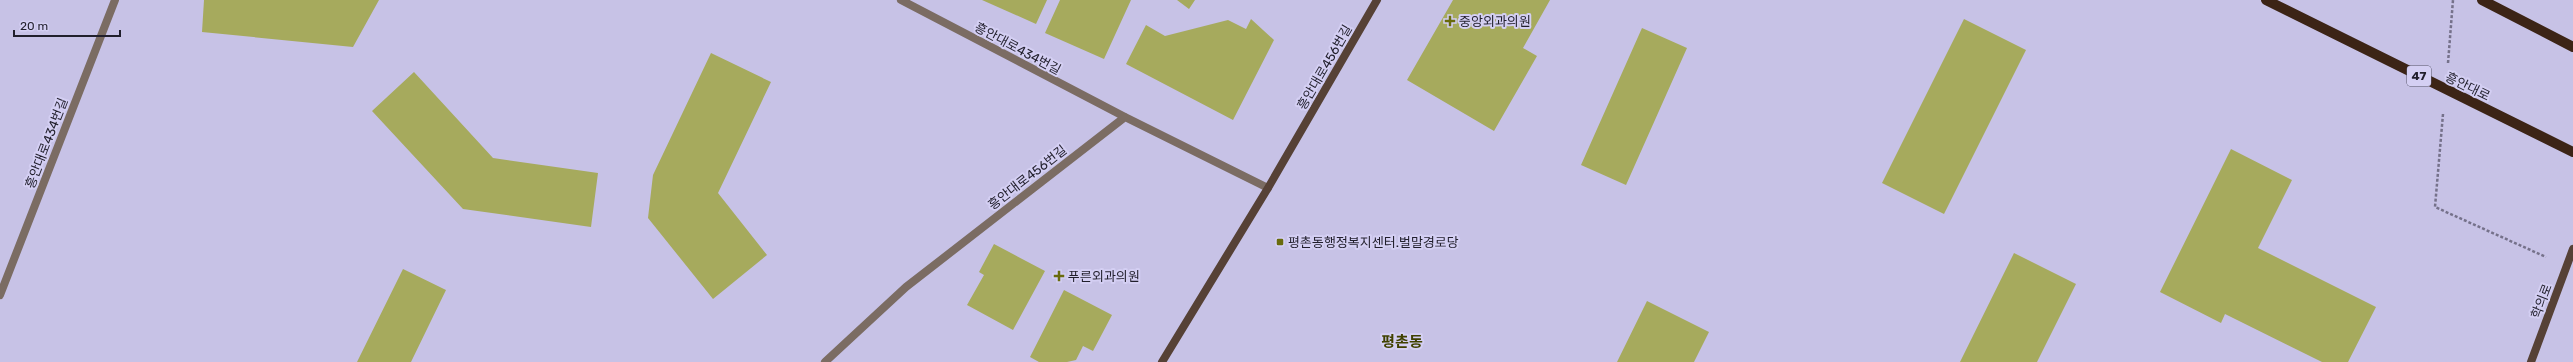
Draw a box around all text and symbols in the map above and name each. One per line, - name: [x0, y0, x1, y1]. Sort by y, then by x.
- scale bar: [14, 12, 120, 38]
- place label: 중앙외과의원: [1459, 14, 1531, 29]
- marker: 중앙외과의원: [1444, 15, 1456, 27]
- text: 20 m: [20, 19, 48, 33]
- street label: 흥안대로434번길: [972, 19, 1064, 78]
- street label: 흥안대로456번길: [1294, 22, 1355, 112]
- road number: 47: [2407, 66, 2431, 86]
- street label: 흥안대로: [2443, 69, 2493, 104]
- street label: 흥안대로434번길: [22, 96, 71, 191]
- street label: 흥안대로456번길: [985, 142, 1070, 213]
- place label: 평촌동행정복지센터.벌말경로당: [1288, 235, 1459, 250]
- marker: 평촌동행정복지센터.벌말경로당: [1275, 237, 1285, 247]
- place label: 푸른외과의원: [1068, 269, 1140, 284]
- marker: 푸른외과의원: [1053, 270, 1065, 282]
- street label: 학의로: [2528, 282, 2555, 321]
- district label: 평촌동: [1381, 333, 1423, 351]

